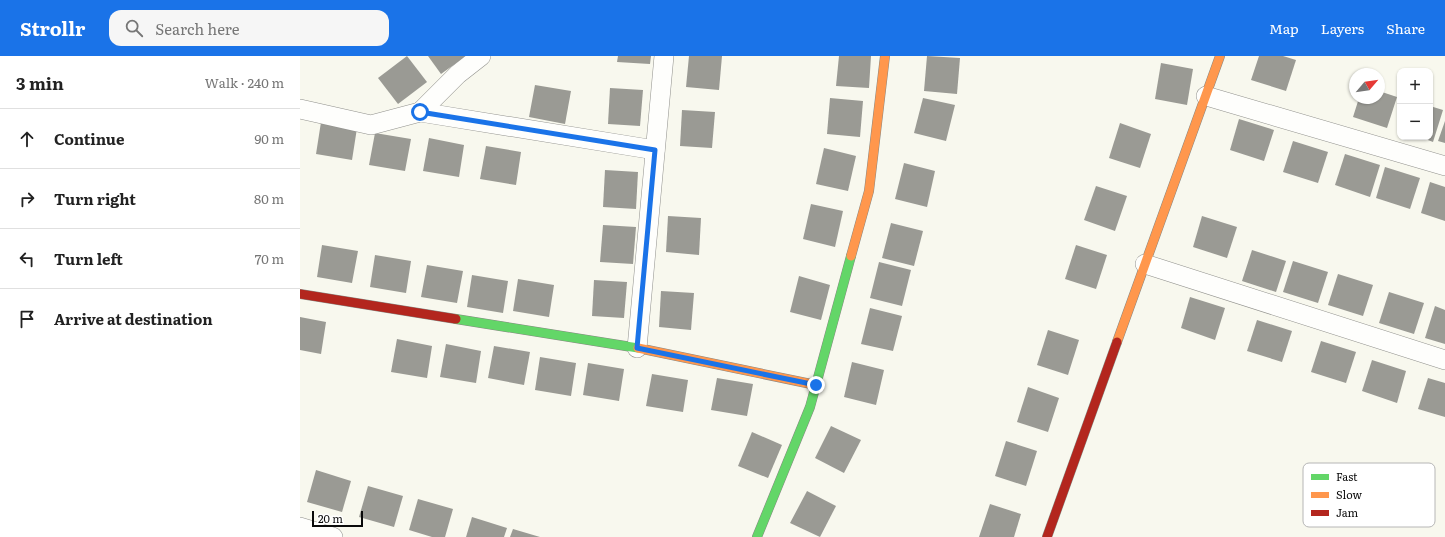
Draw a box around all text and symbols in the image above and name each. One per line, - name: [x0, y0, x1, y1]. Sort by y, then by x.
- search box: [109, 10, 389, 46]
- text: Strollr: [20, 14, 85, 42]
- icon: search: [123, 17, 145, 39]
- text: Search here: [155, 17, 240, 40]
- text: Map: [1269, 18, 1299, 38]
- text: Layers: [1321, 18, 1364, 38]
- text: Share: [1386, 18, 1425, 38]
- north arrow: [1349, 68, 1385, 104]
- map controls: [1397, 68, 1433, 140]
- button: +: [1397, 68, 1433, 104]
- text: 3 min: [16, 70, 64, 95]
- text: Walk · 240 m: [205, 73, 284, 92]
- route start: [411, 103, 429, 121]
- button: −: [1397, 104, 1433, 140]
- text: Continue: [54, 127, 124, 150]
- icon: ahead: [16, 128, 38, 150]
- text: 90 m: [254, 129, 284, 148]
- text: Turn right: [54, 187, 136, 210]
- icon: right: [16, 188, 38, 210]
- text: 80 m: [254, 189, 284, 208]
- text: Turn left: [54, 247, 123, 270]
- icon: left: [16, 248, 38, 270]
- text: 70 m: [255, 249, 284, 268]
- text: Arrive at destination: [54, 307, 213, 330]
- icon: arrive: [16, 308, 38, 330]
- route end: [807, 376, 825, 394]
- legend: [1303, 463, 1435, 527]
- text: Fast: [1336, 468, 1358, 484]
- text: Slow: [1336, 486, 1362, 502]
- text: Jam: [1336, 504, 1359, 520]
- scale bar: [312, 509, 363, 528]
- text: 20 m: [318, 510, 343, 526]

